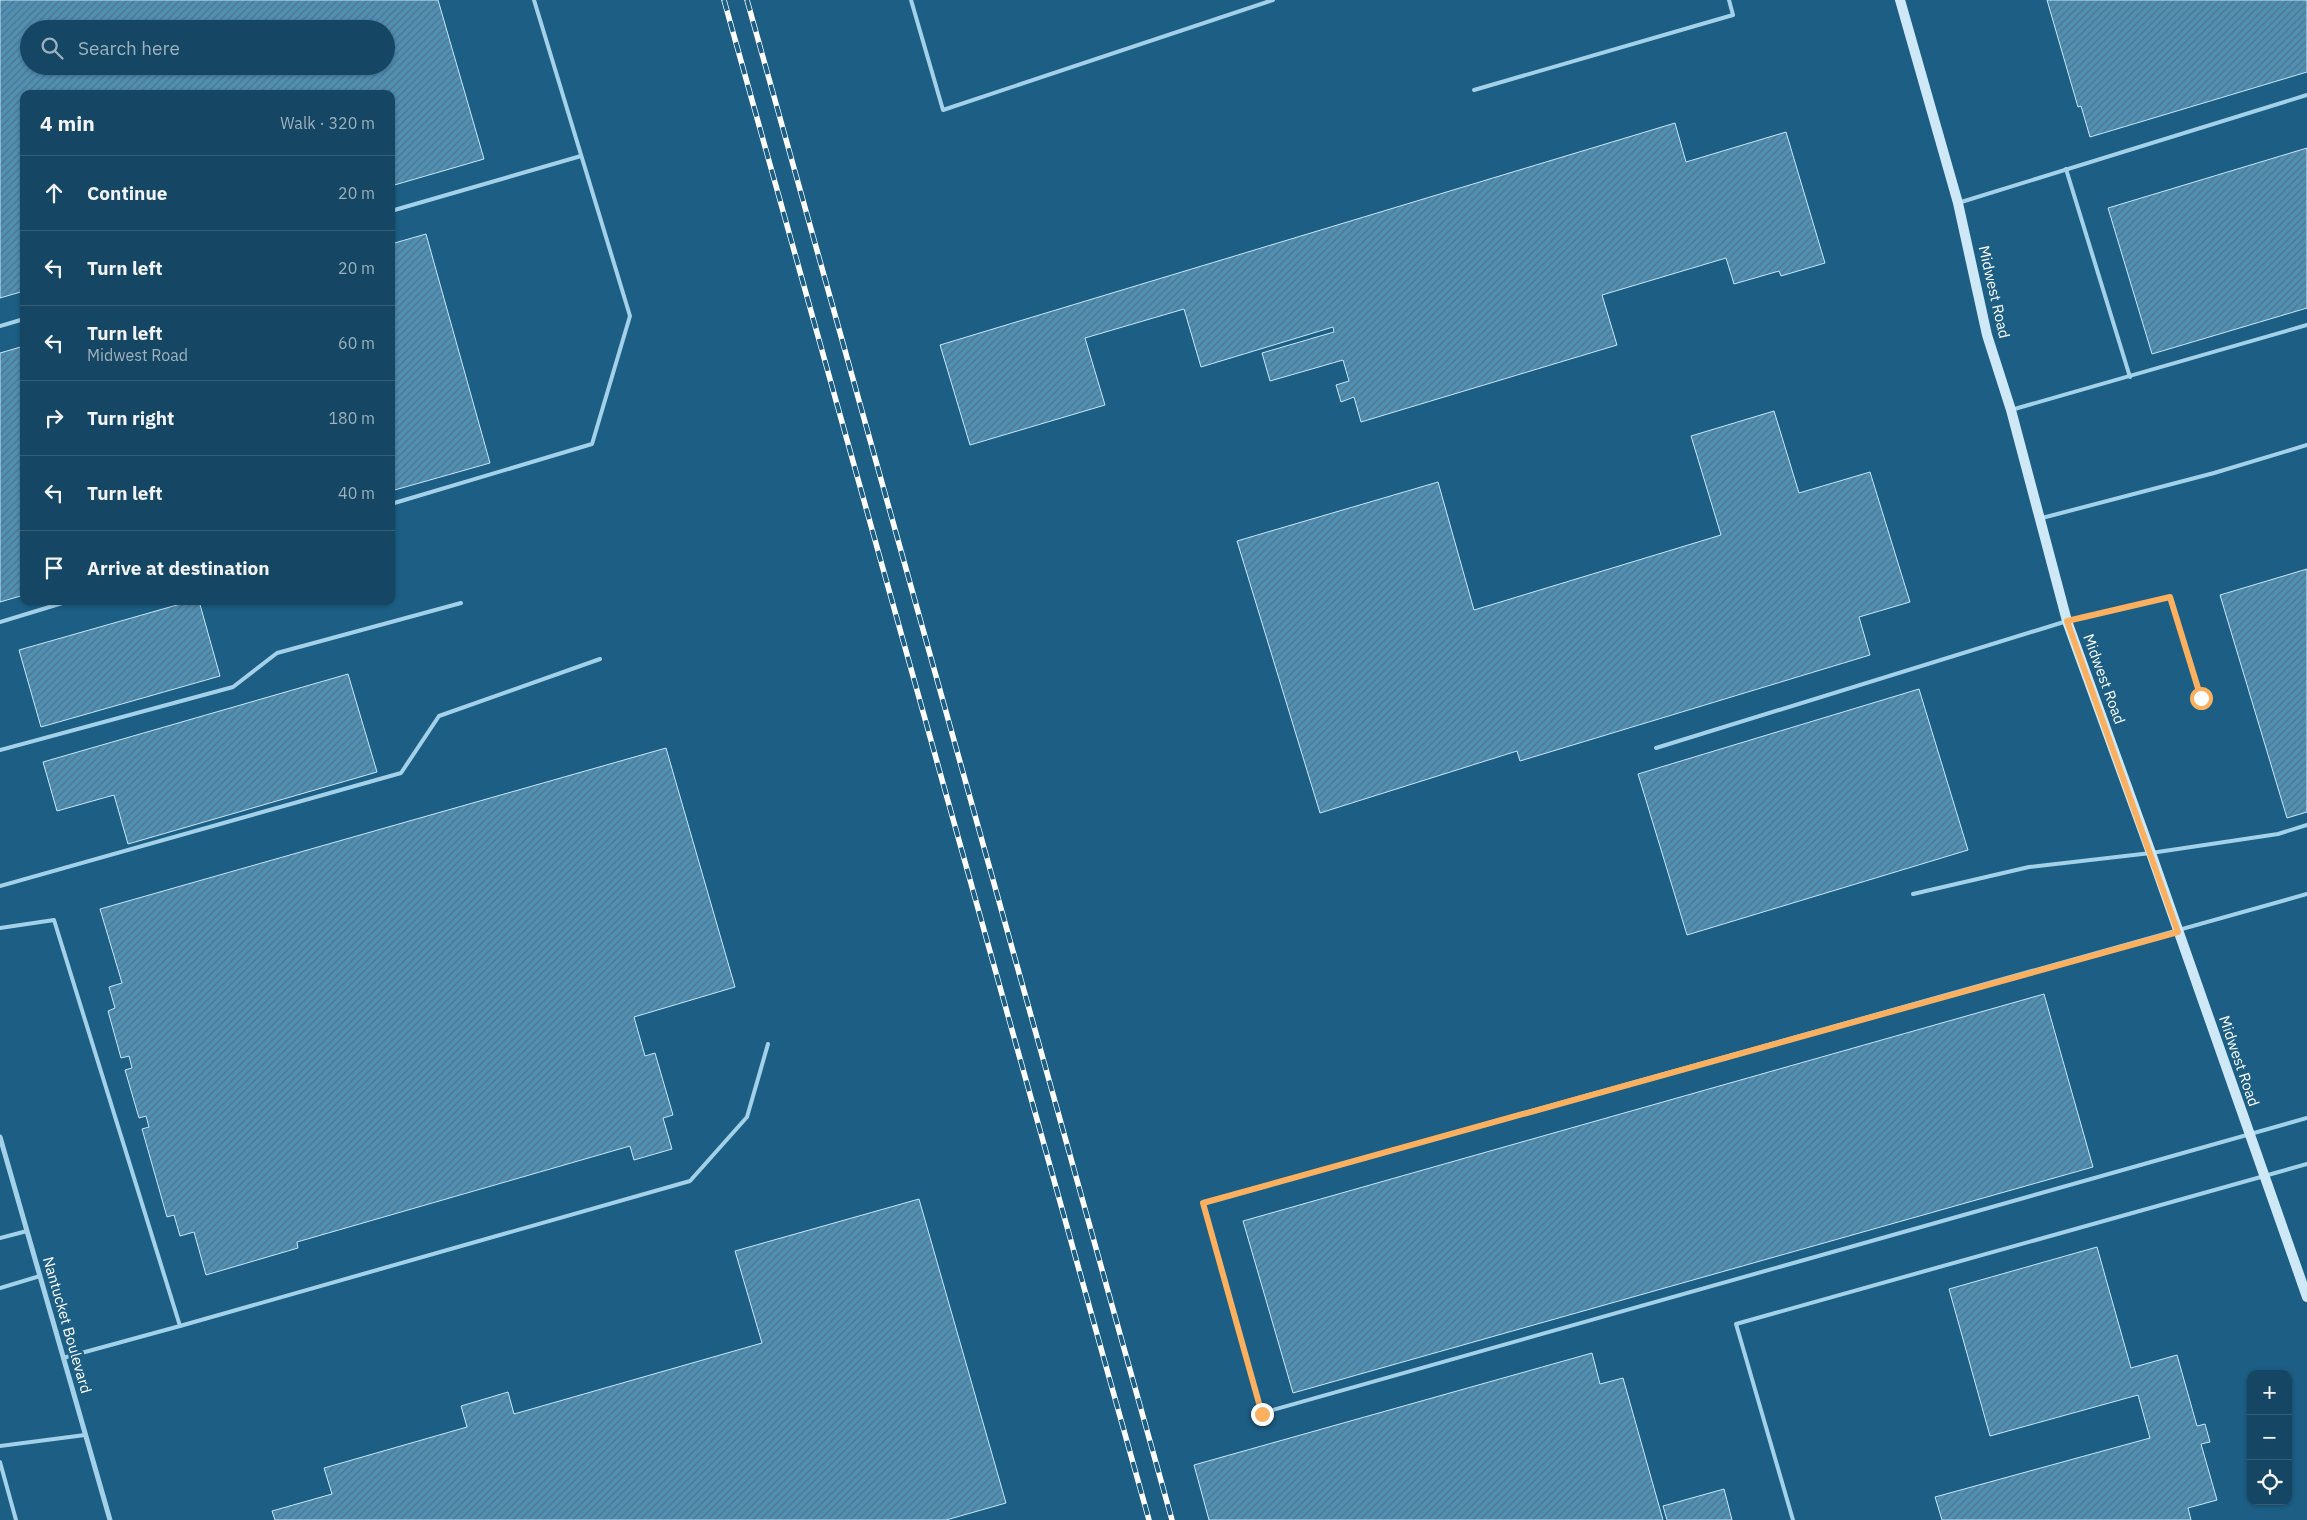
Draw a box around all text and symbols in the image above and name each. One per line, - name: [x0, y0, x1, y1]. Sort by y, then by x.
- search box: [20, 20, 395, 75]
- icon: search: [38, 34, 66, 62]
- text: Search here: [78, 36, 180, 60]
- text: 4 min: [40, 109, 95, 137]
- text: Walk · 320 m: [280, 113, 375, 133]
- icon: ahead: [40, 179, 68, 207]
- text: Continue: [87, 181, 167, 205]
- text: 20 m: [338, 183, 375, 203]
- street label: Midwest Road: [1975, 244, 2014, 340]
- icon: left: [40, 254, 68, 282]
- text: Turn left: [87, 256, 163, 280]
- text: 20 m: [338, 258, 375, 278]
- text: Turn left: [87, 321, 163, 345]
- icon: left: [40, 329, 68, 357]
- text: 60 m: [338, 333, 375, 353]
- text: Midwest Road: [87, 345, 188, 365]
- icon: right: [40, 404, 68, 432]
- text: Turn right: [87, 406, 174, 430]
- text: 180 m: [328, 408, 375, 428]
- icon: left: [40, 479, 68, 507]
- text: Turn left: [87, 481, 163, 505]
- text: 40 m: [338, 483, 375, 503]
- icon: arrive: [40, 554, 68, 582]
- text: Arrive at destination: [87, 556, 270, 580]
- street label: Midwest Road: [2079, 631, 2130, 727]
- route start: [2190, 687, 2213, 710]
- street label: Midwest Road: [2215, 1013, 2264, 1109]
- street label: Nantucket Boulevard: [39, 1254, 96, 1395]
- map controls: [2247, 1370, 2292, 1505]
- button: +: [2247, 1370, 2292, 1415]
- route end: [1251, 1403, 1274, 1426]
- button: −: [2247, 1415, 2292, 1460]
- button: locate: [2247, 1460, 2292, 1505]

